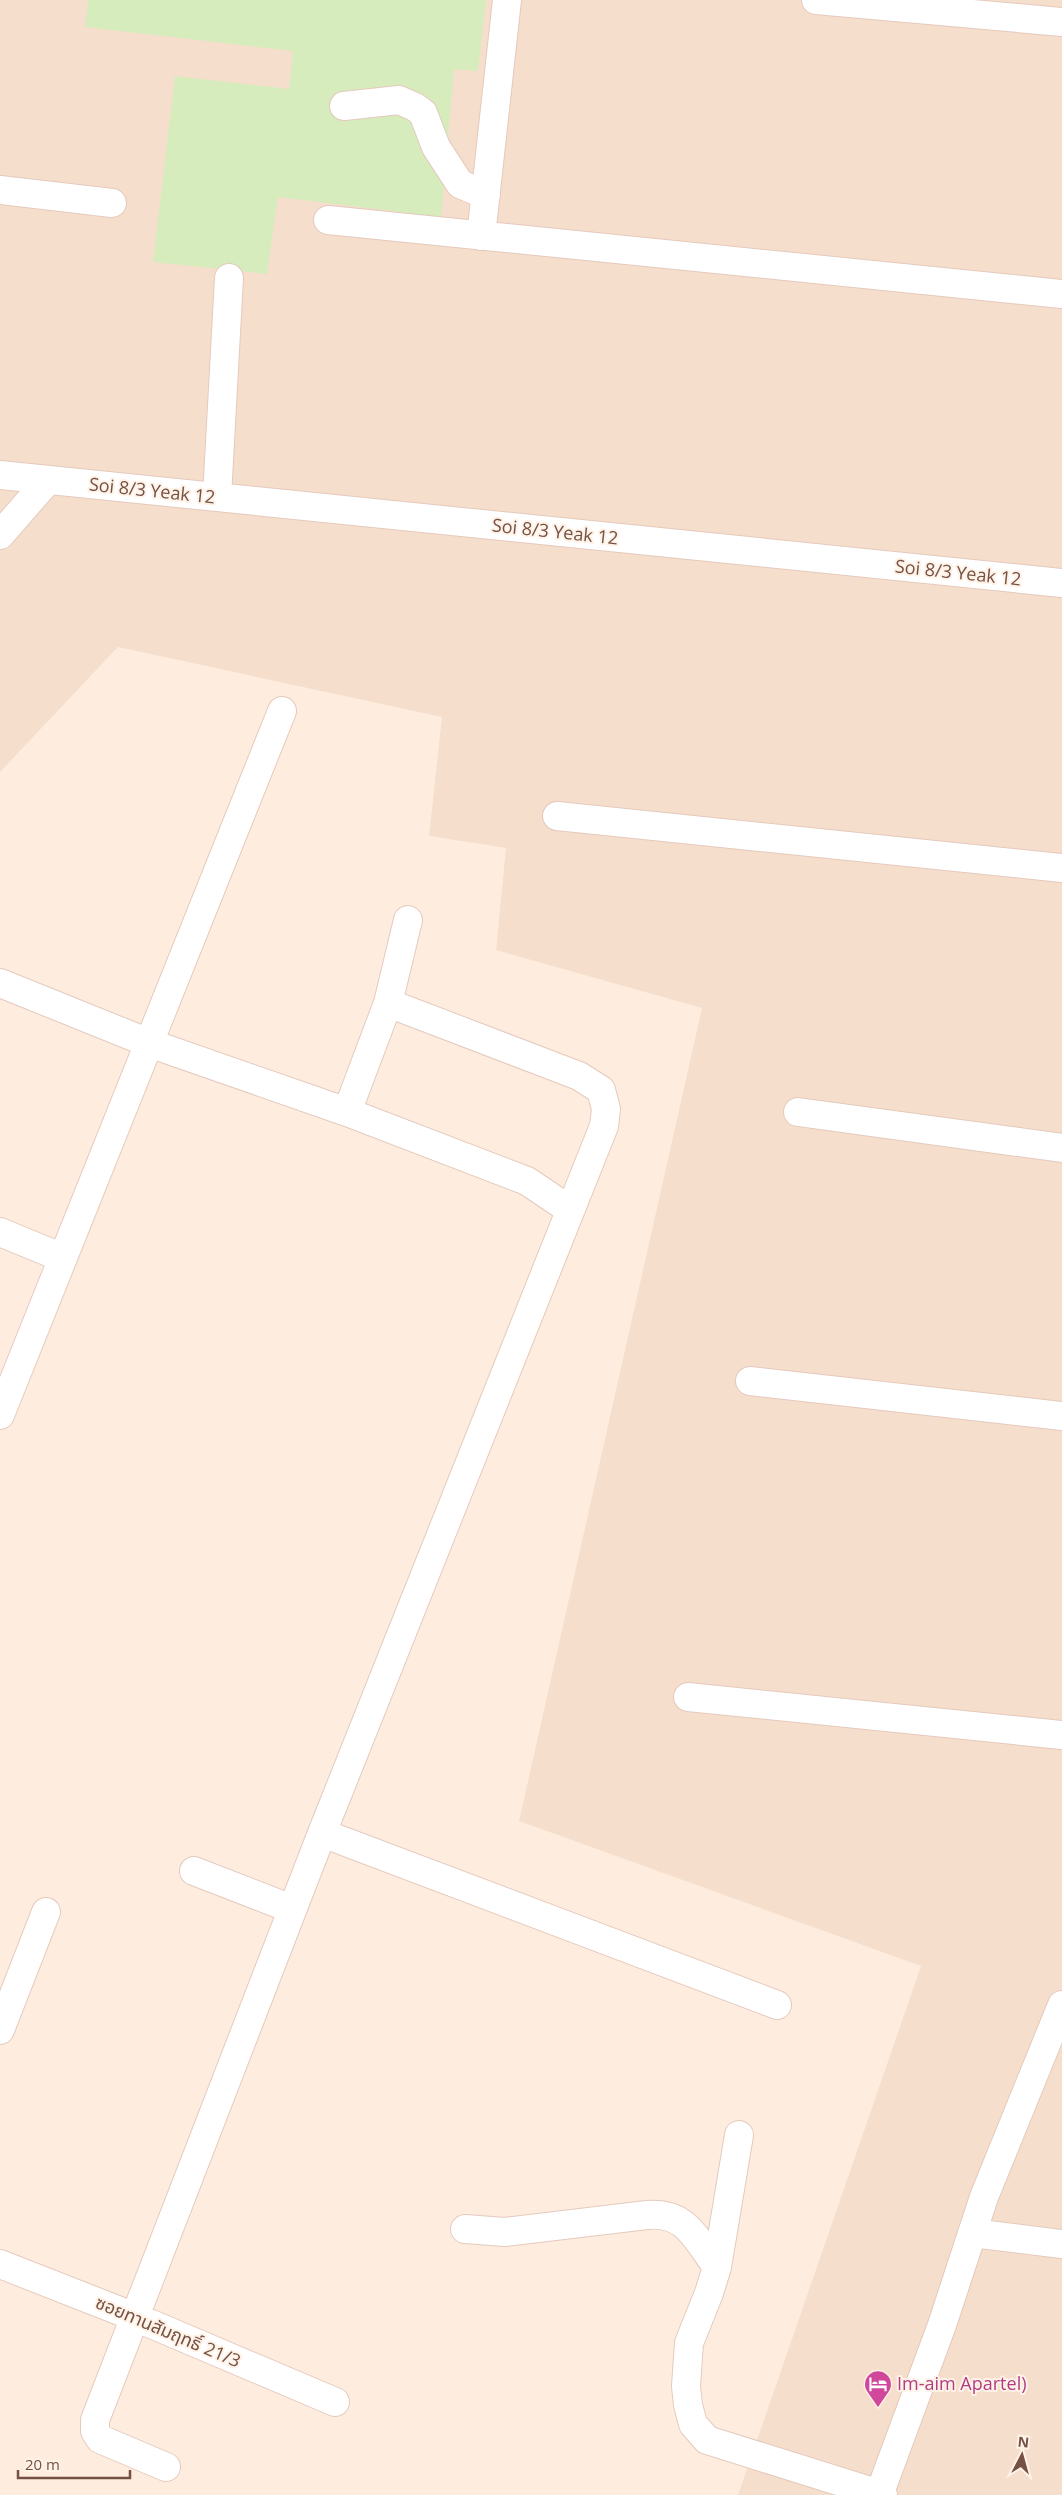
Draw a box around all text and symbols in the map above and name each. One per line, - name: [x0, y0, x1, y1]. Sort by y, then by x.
- street label: Soi 8/3 Yeak 12: [88, 471, 216, 509]
- street label: Soi 8/3 Yeak 12: [491, 512, 619, 550]
- street label: Soi 8/3 Yeak 12: [894, 553, 1022, 591]
- street label: ซอยทานสัมฤทธิ์ 21/3: [92, 2290, 245, 2372]
- hotel icon: Im-aim Apartel): [863, 2369, 893, 2408]
- place label: Im-aim Apartel): [897, 2371, 1027, 2395]
- north arrow: [997, 2430, 1047, 2480]
- text: N: [1017, 2432, 1030, 2452]
- scale bar: [18, 2448, 130, 2480]
- text: 20 m: [25, 2454, 60, 2474]

